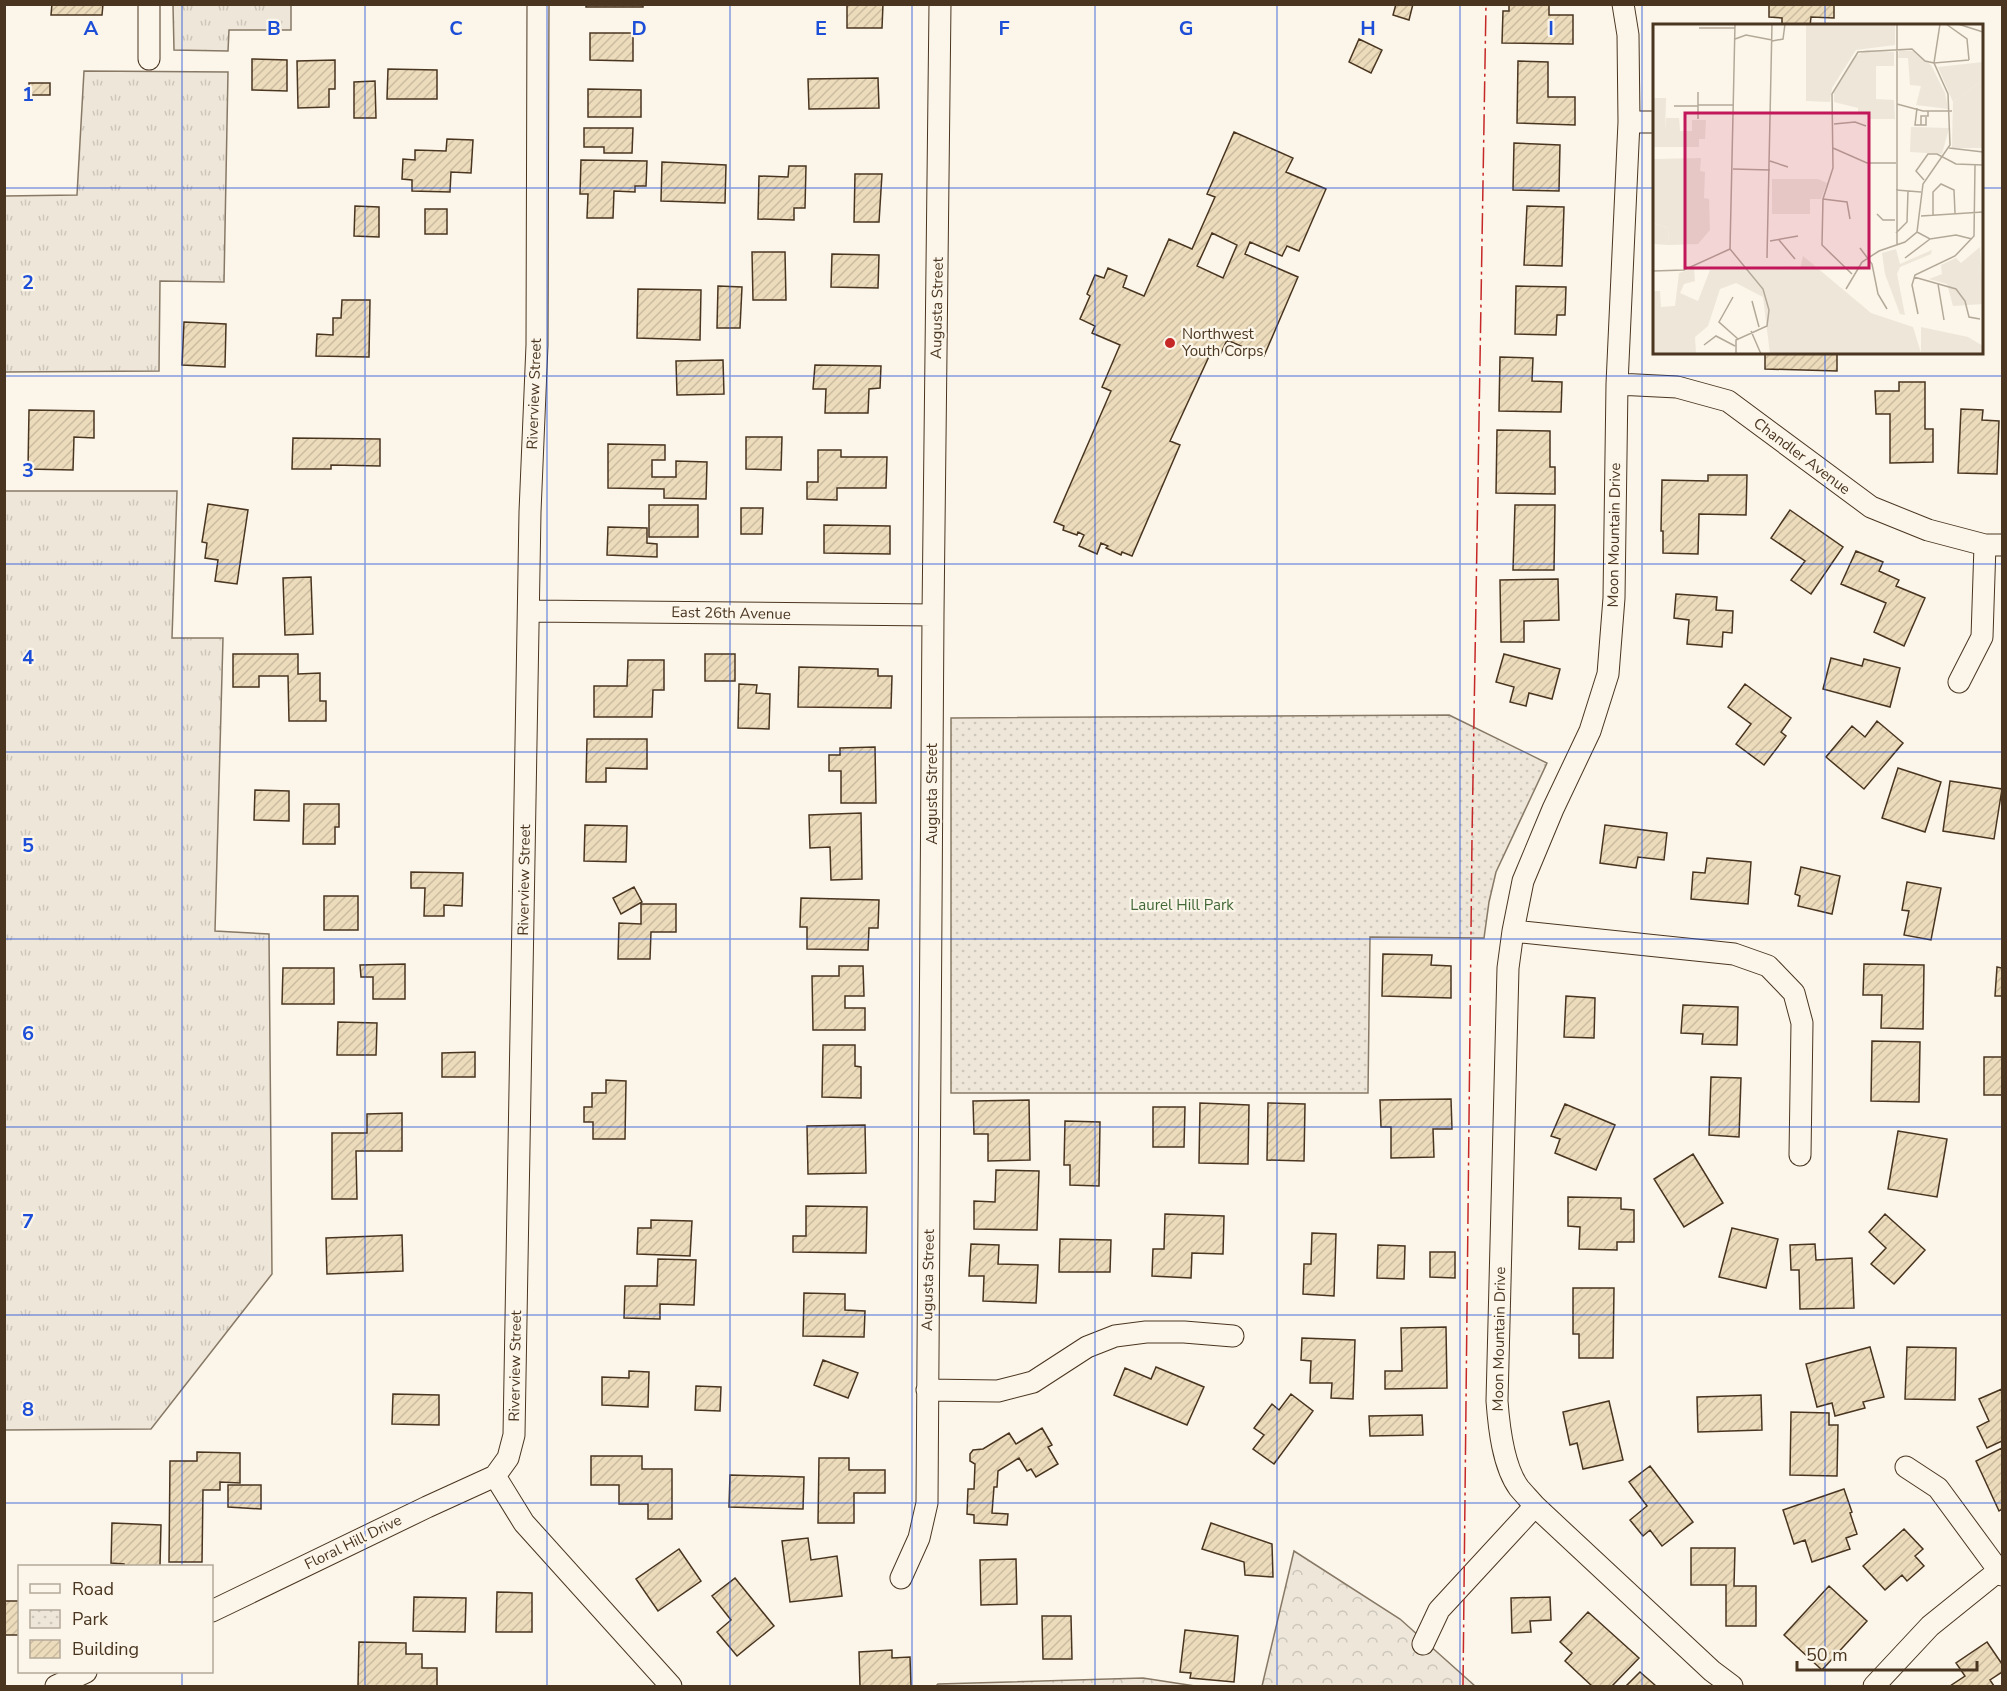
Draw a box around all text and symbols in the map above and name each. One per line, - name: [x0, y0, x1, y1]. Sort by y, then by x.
- text: A: [84, 15, 99, 42]
- text: B: [267, 15, 281, 42]
- text: C: [449, 15, 463, 42]
- text: D: [631, 15, 647, 42]
- text: E: [815, 15, 827, 42]
- text: F: [998, 15, 1010, 42]
- text: G: [1179, 15, 1193, 42]
- text: H: [1360, 15, 1376, 42]
- text: I: [1548, 15, 1554, 42]
- inset map: [1653, 24, 1983, 354]
- text: 1: [22, 81, 34, 108]
- street label: Augusta Street: [926, 256, 948, 359]
- text: 2: [22, 269, 34, 296]
- place label: Northwest Youth Corps: [1181, 324, 1263, 361]
- marker: Northwest Youth Corps: [1163, 336, 1177, 350]
- street label: Riverview Street: [522, 337, 546, 450]
- street label: Chandler Avenue: [1749, 413, 1855, 499]
- text: 3: [22, 457, 34, 484]
- street label: Moon Mountain Drive: [1603, 463, 1625, 607]
- street label: East 26th Avenue: [671, 602, 791, 624]
- text: 4: [22, 644, 34, 671]
- street label: Augusta Street: [922, 742, 942, 845]
- street label: Riverview Street: [513, 823, 535, 936]
- text: 5: [22, 832, 34, 859]
- park label: Laurel Hill Park: [1130, 895, 1234, 915]
- text: 6: [22, 1020, 34, 1047]
- text: 7: [22, 1208, 34, 1235]
- street label: Augusta Street: [917, 1228, 939, 1331]
- street label: Moon Mountain Drive: [1488, 1267, 1510, 1411]
- street label: Riverview Street: [504, 1309, 526, 1422]
- text: 8: [22, 1396, 34, 1423]
- street label: Floral Hill Drive: [301, 1510, 405, 1574]
- legend: [18, 1565, 213, 1673]
- text: Road: [72, 1577, 114, 1601]
- text: Park: [72, 1607, 109, 1631]
- scale bar: [1797, 1634, 1977, 1672]
- text: Building: [72, 1637, 139, 1661]
- text: 50 m: [1806, 1643, 1848, 1667]

